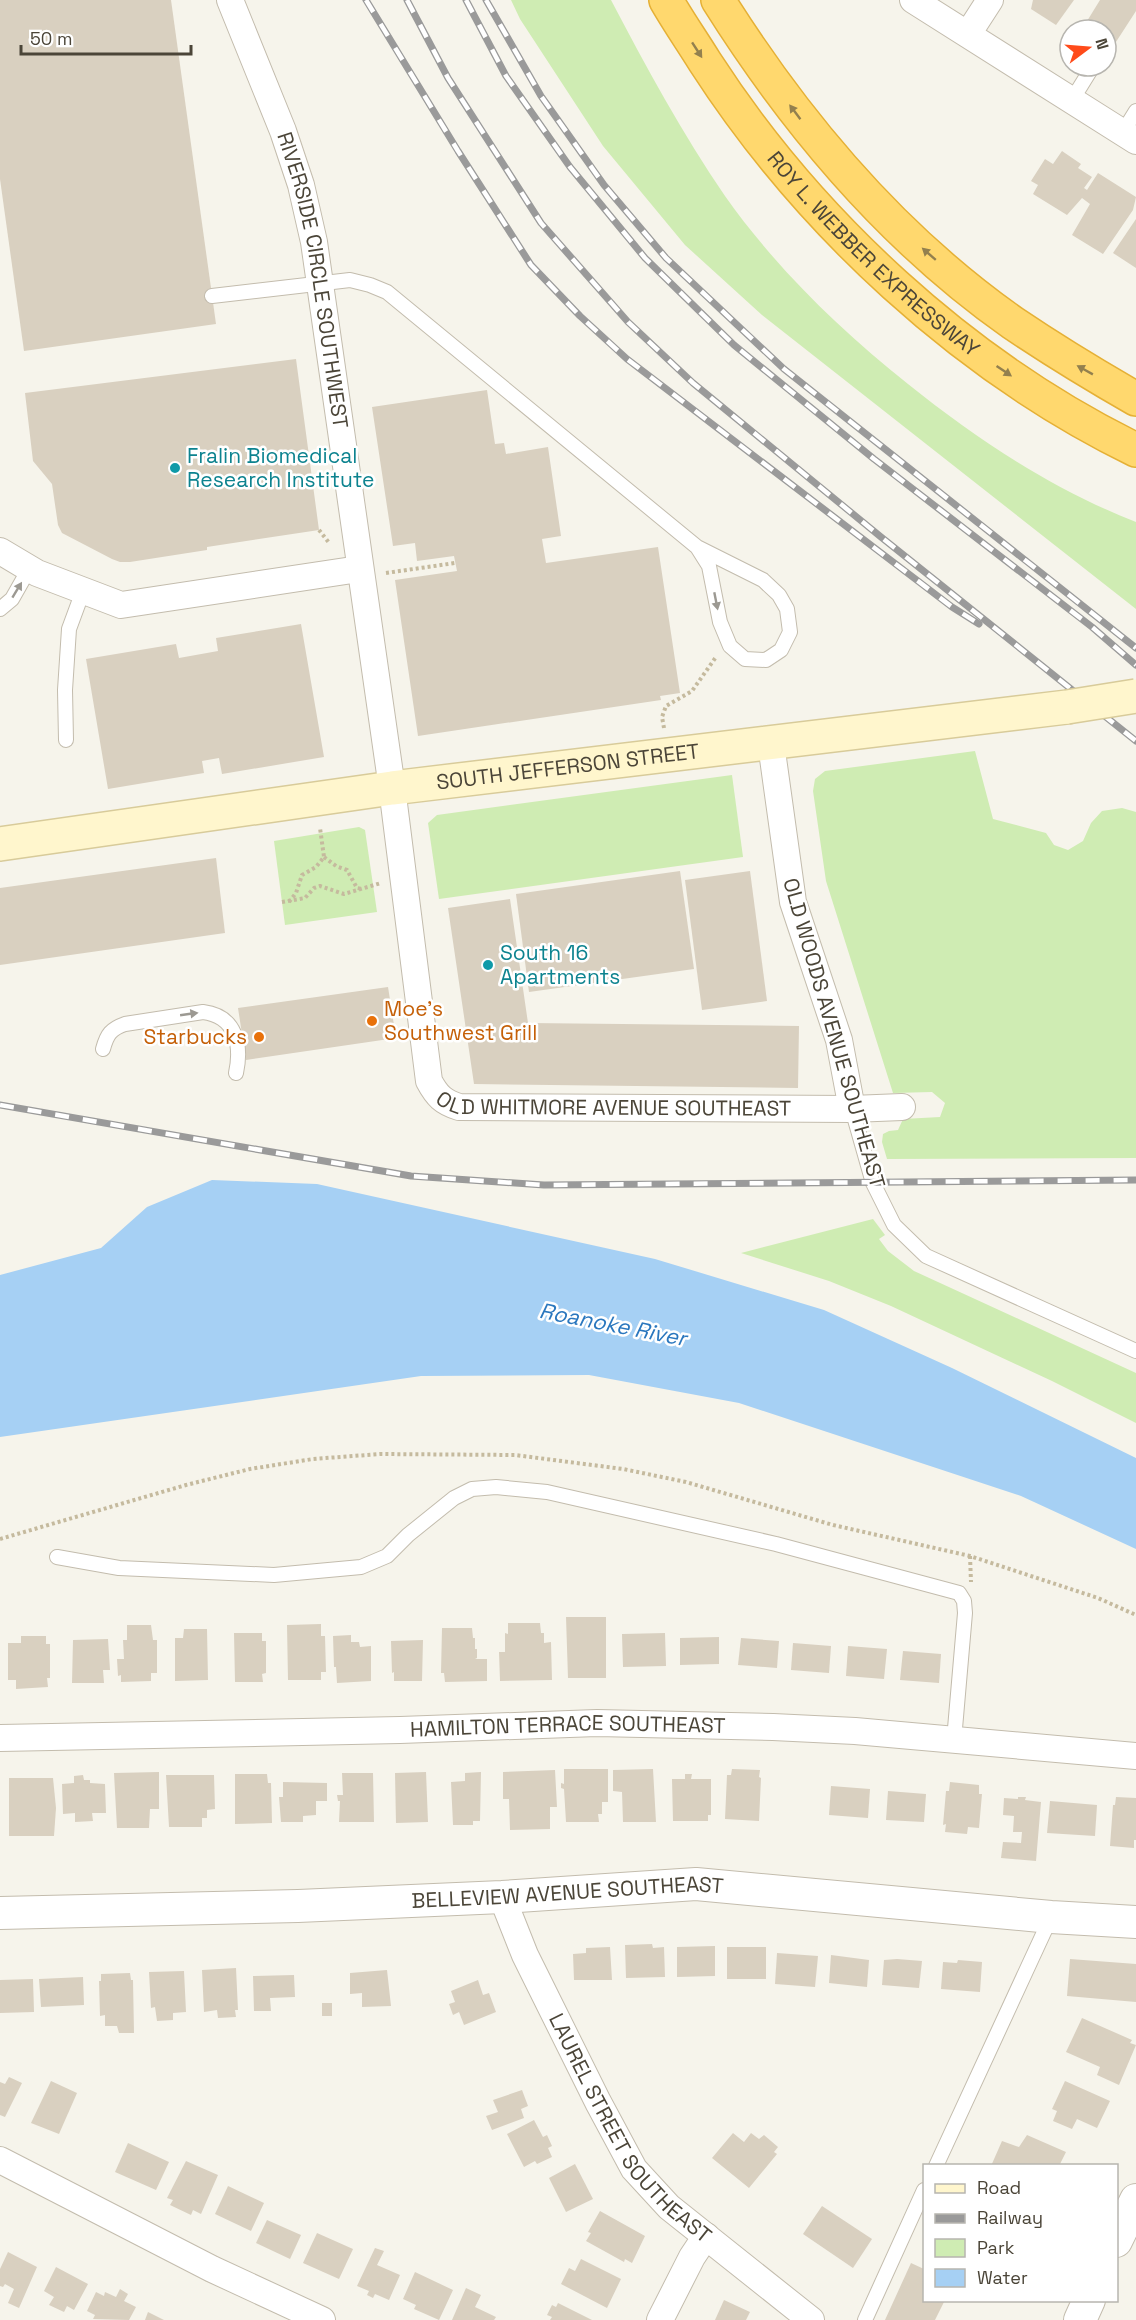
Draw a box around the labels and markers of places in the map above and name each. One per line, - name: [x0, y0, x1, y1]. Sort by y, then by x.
- place label: Fralin Biomedical Research Institute: [187, 442, 374, 493]
- marker: Fralin Biomedical Research Institute: [168, 461, 182, 475]
- place label: South 16 Apartments: [500, 939, 620, 990]
- marker: South 16 Apartments: [481, 958, 495, 972]
- place label: Moe's Southwest Grill: [384, 995, 537, 1046]
- marker: Moe's Southwest Grill: [365, 1014, 379, 1028]
- place label: Starbucks: [144, 1023, 247, 1050]
- marker: Starbucks: [252, 1030, 266, 1044]

